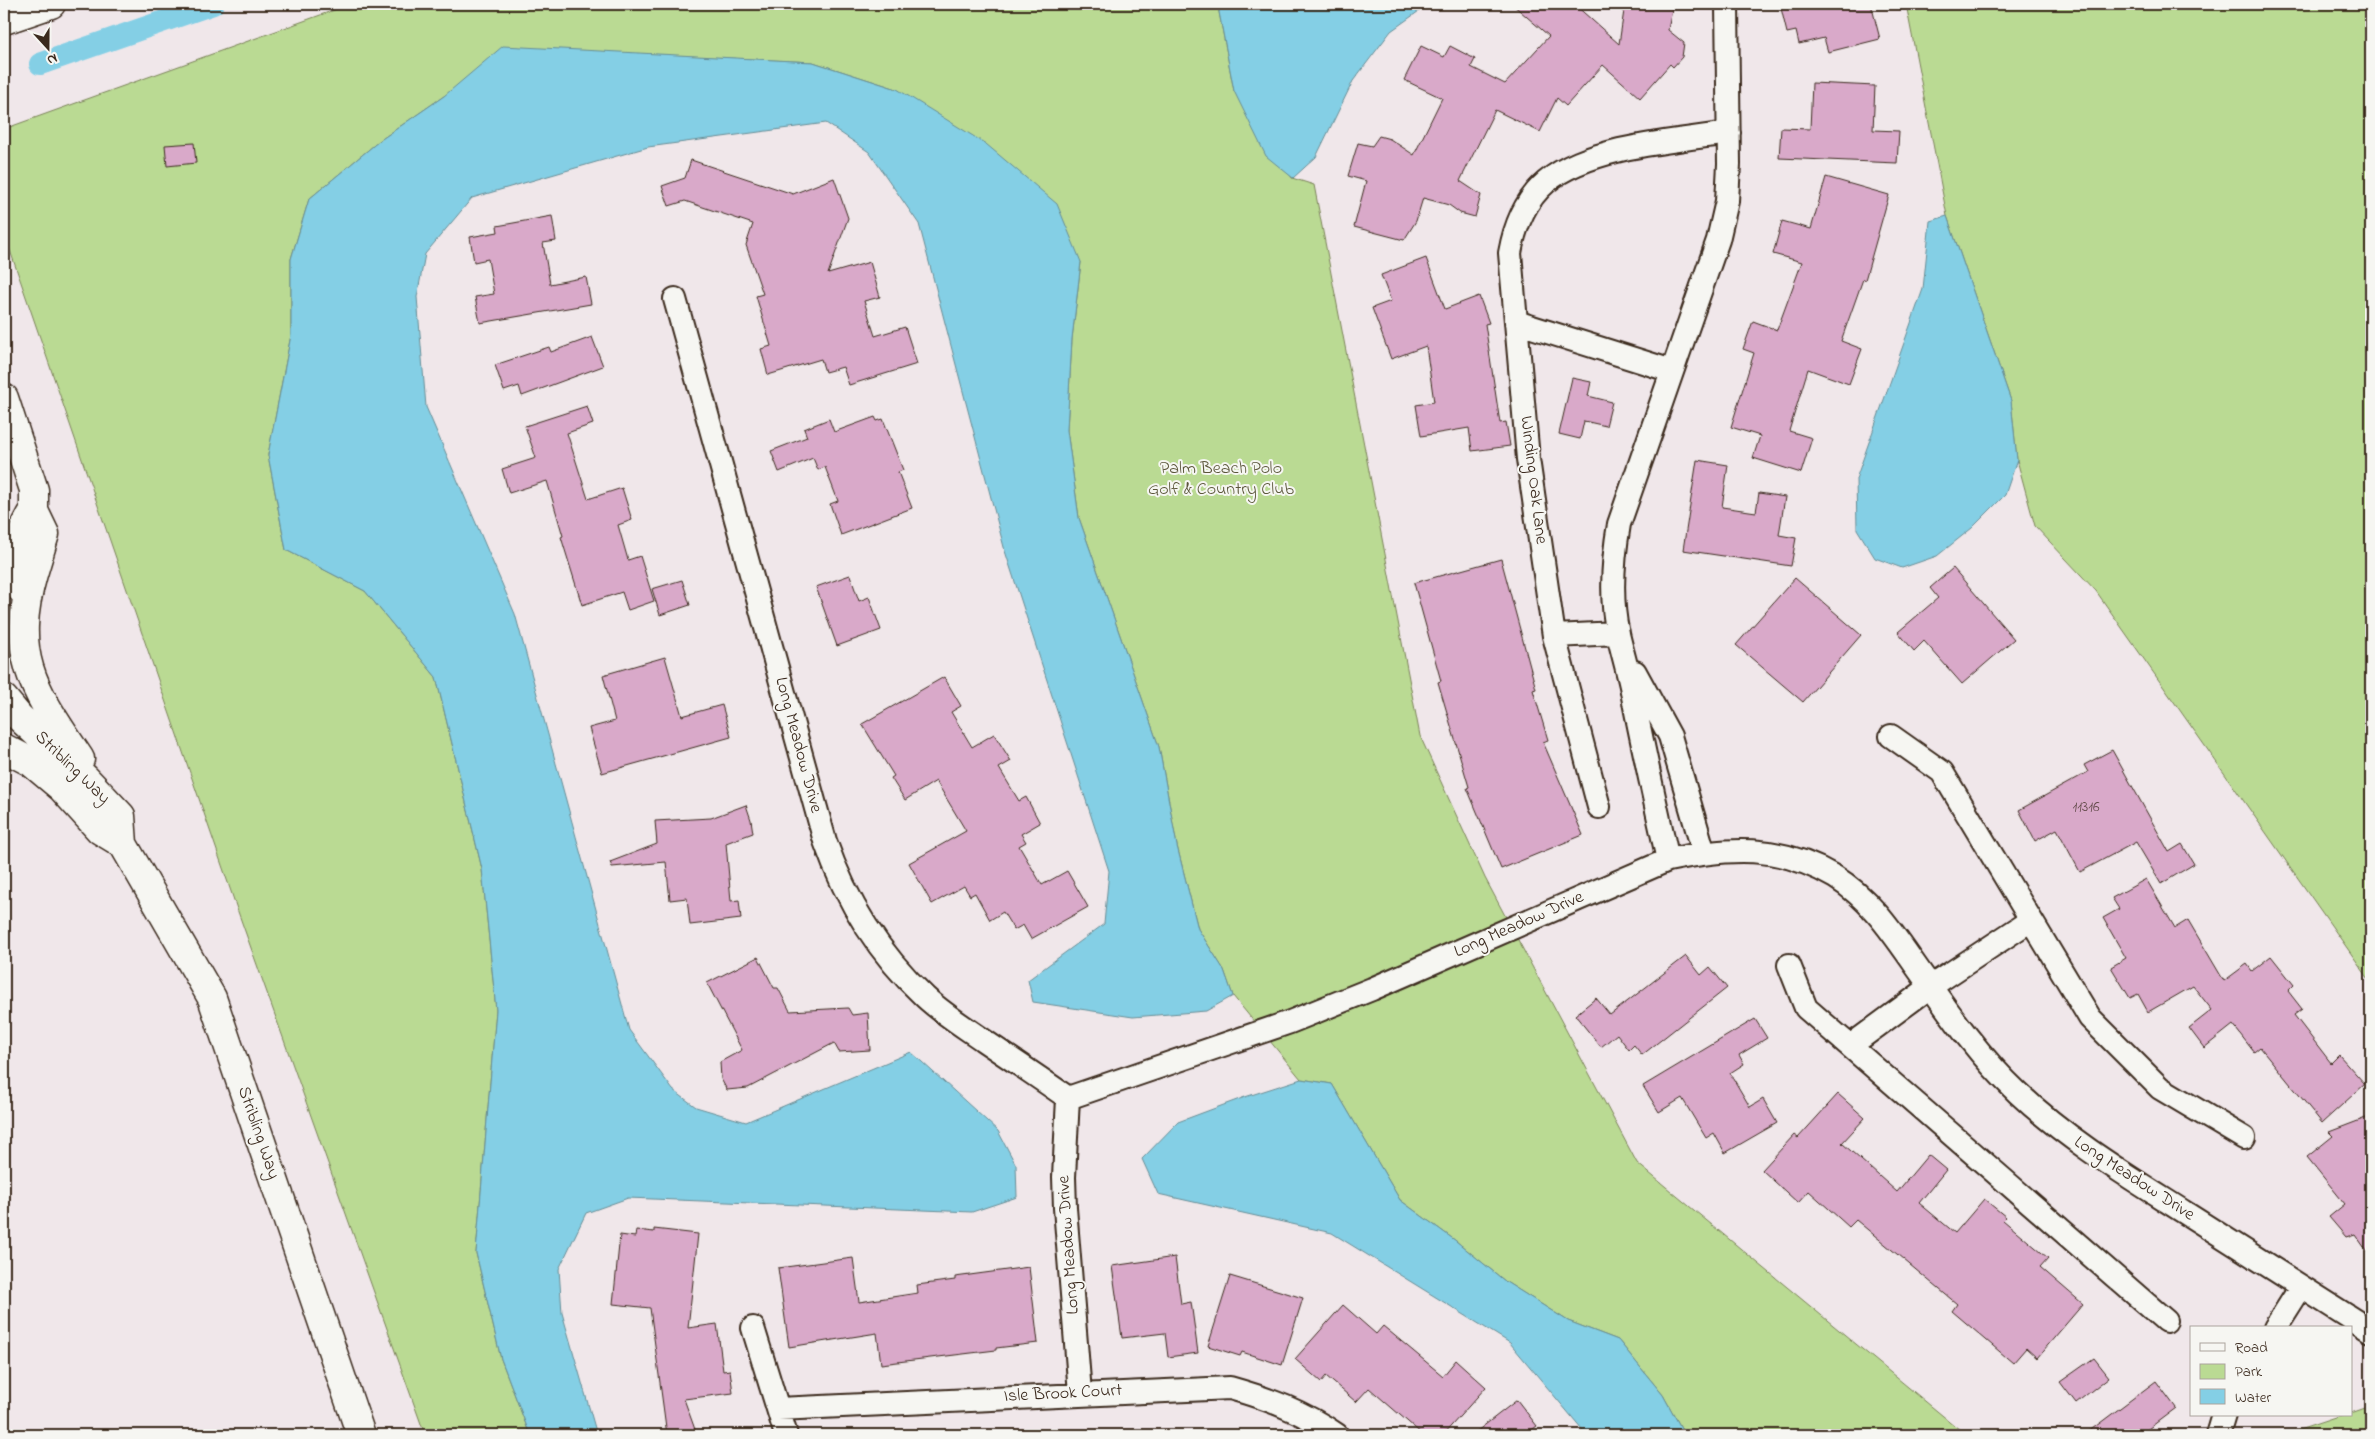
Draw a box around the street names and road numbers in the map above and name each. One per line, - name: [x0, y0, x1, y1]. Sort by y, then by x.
- street label: Winding Oak Lane: [1511, 414, 1554, 547]
- street label: Long Meadow Drive: [766, 674, 829, 817]
- street label: Stribling Way: [27, 725, 116, 812]
- street label: Long Meadow Drive: [1450, 884, 1589, 966]
- street label: Stribling Way: [229, 1083, 286, 1183]
- street label: Long Meadow Drive: [2068, 1130, 2200, 1229]
- street label: Long Meadow Drive: [1051, 1173, 1088, 1316]
- street label: Isle Brook Court: [1003, 1378, 1123, 1410]

